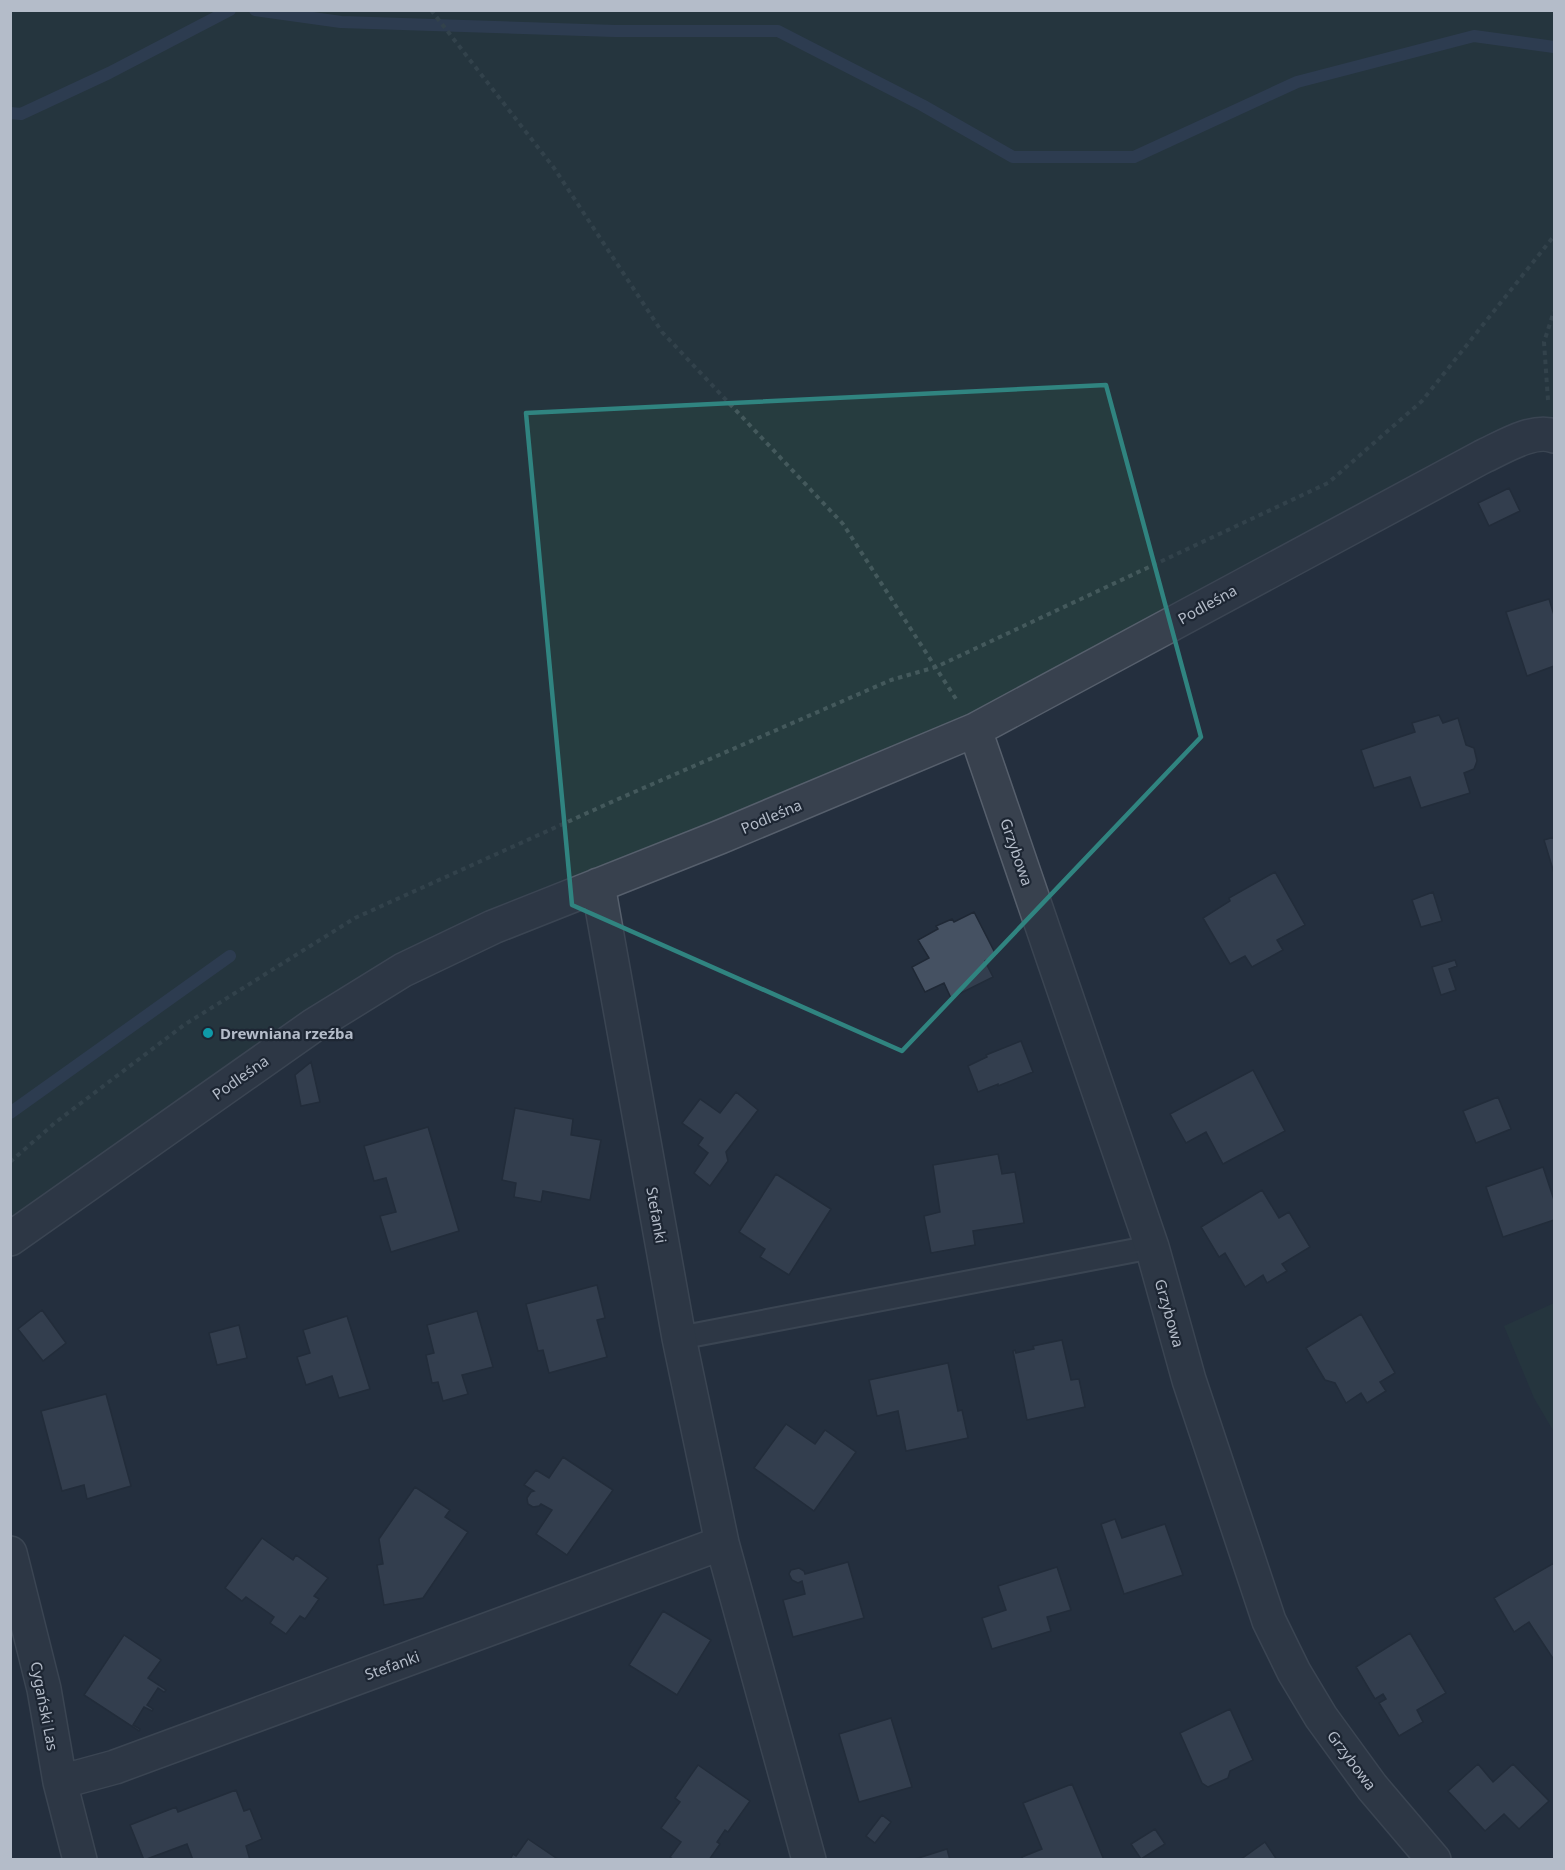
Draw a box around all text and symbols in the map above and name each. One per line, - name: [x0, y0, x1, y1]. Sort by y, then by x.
- street label: Podleśna: [1174, 580, 1240, 628]
- street label: Podleśna: [737, 794, 805, 838]
- street label: Grzybowa: [996, 816, 1038, 888]
- place label: Drewniana rzeźba: [220, 1023, 354, 1043]
- marker: Drewniana rzeźba: [201, 1026, 215, 1040]
- street label: Podleśna: [208, 1050, 272, 1104]
- street label: Stefanki: [642, 1185, 672, 1245]
- street label: Grzybowa: [1151, 1277, 1189, 1349]
- street label: Stefanki: [362, 1646, 422, 1684]
- street label: Cygański Las: [27, 1660, 63, 1752]
- street label: Grzybowa: [1323, 1726, 1381, 1794]

